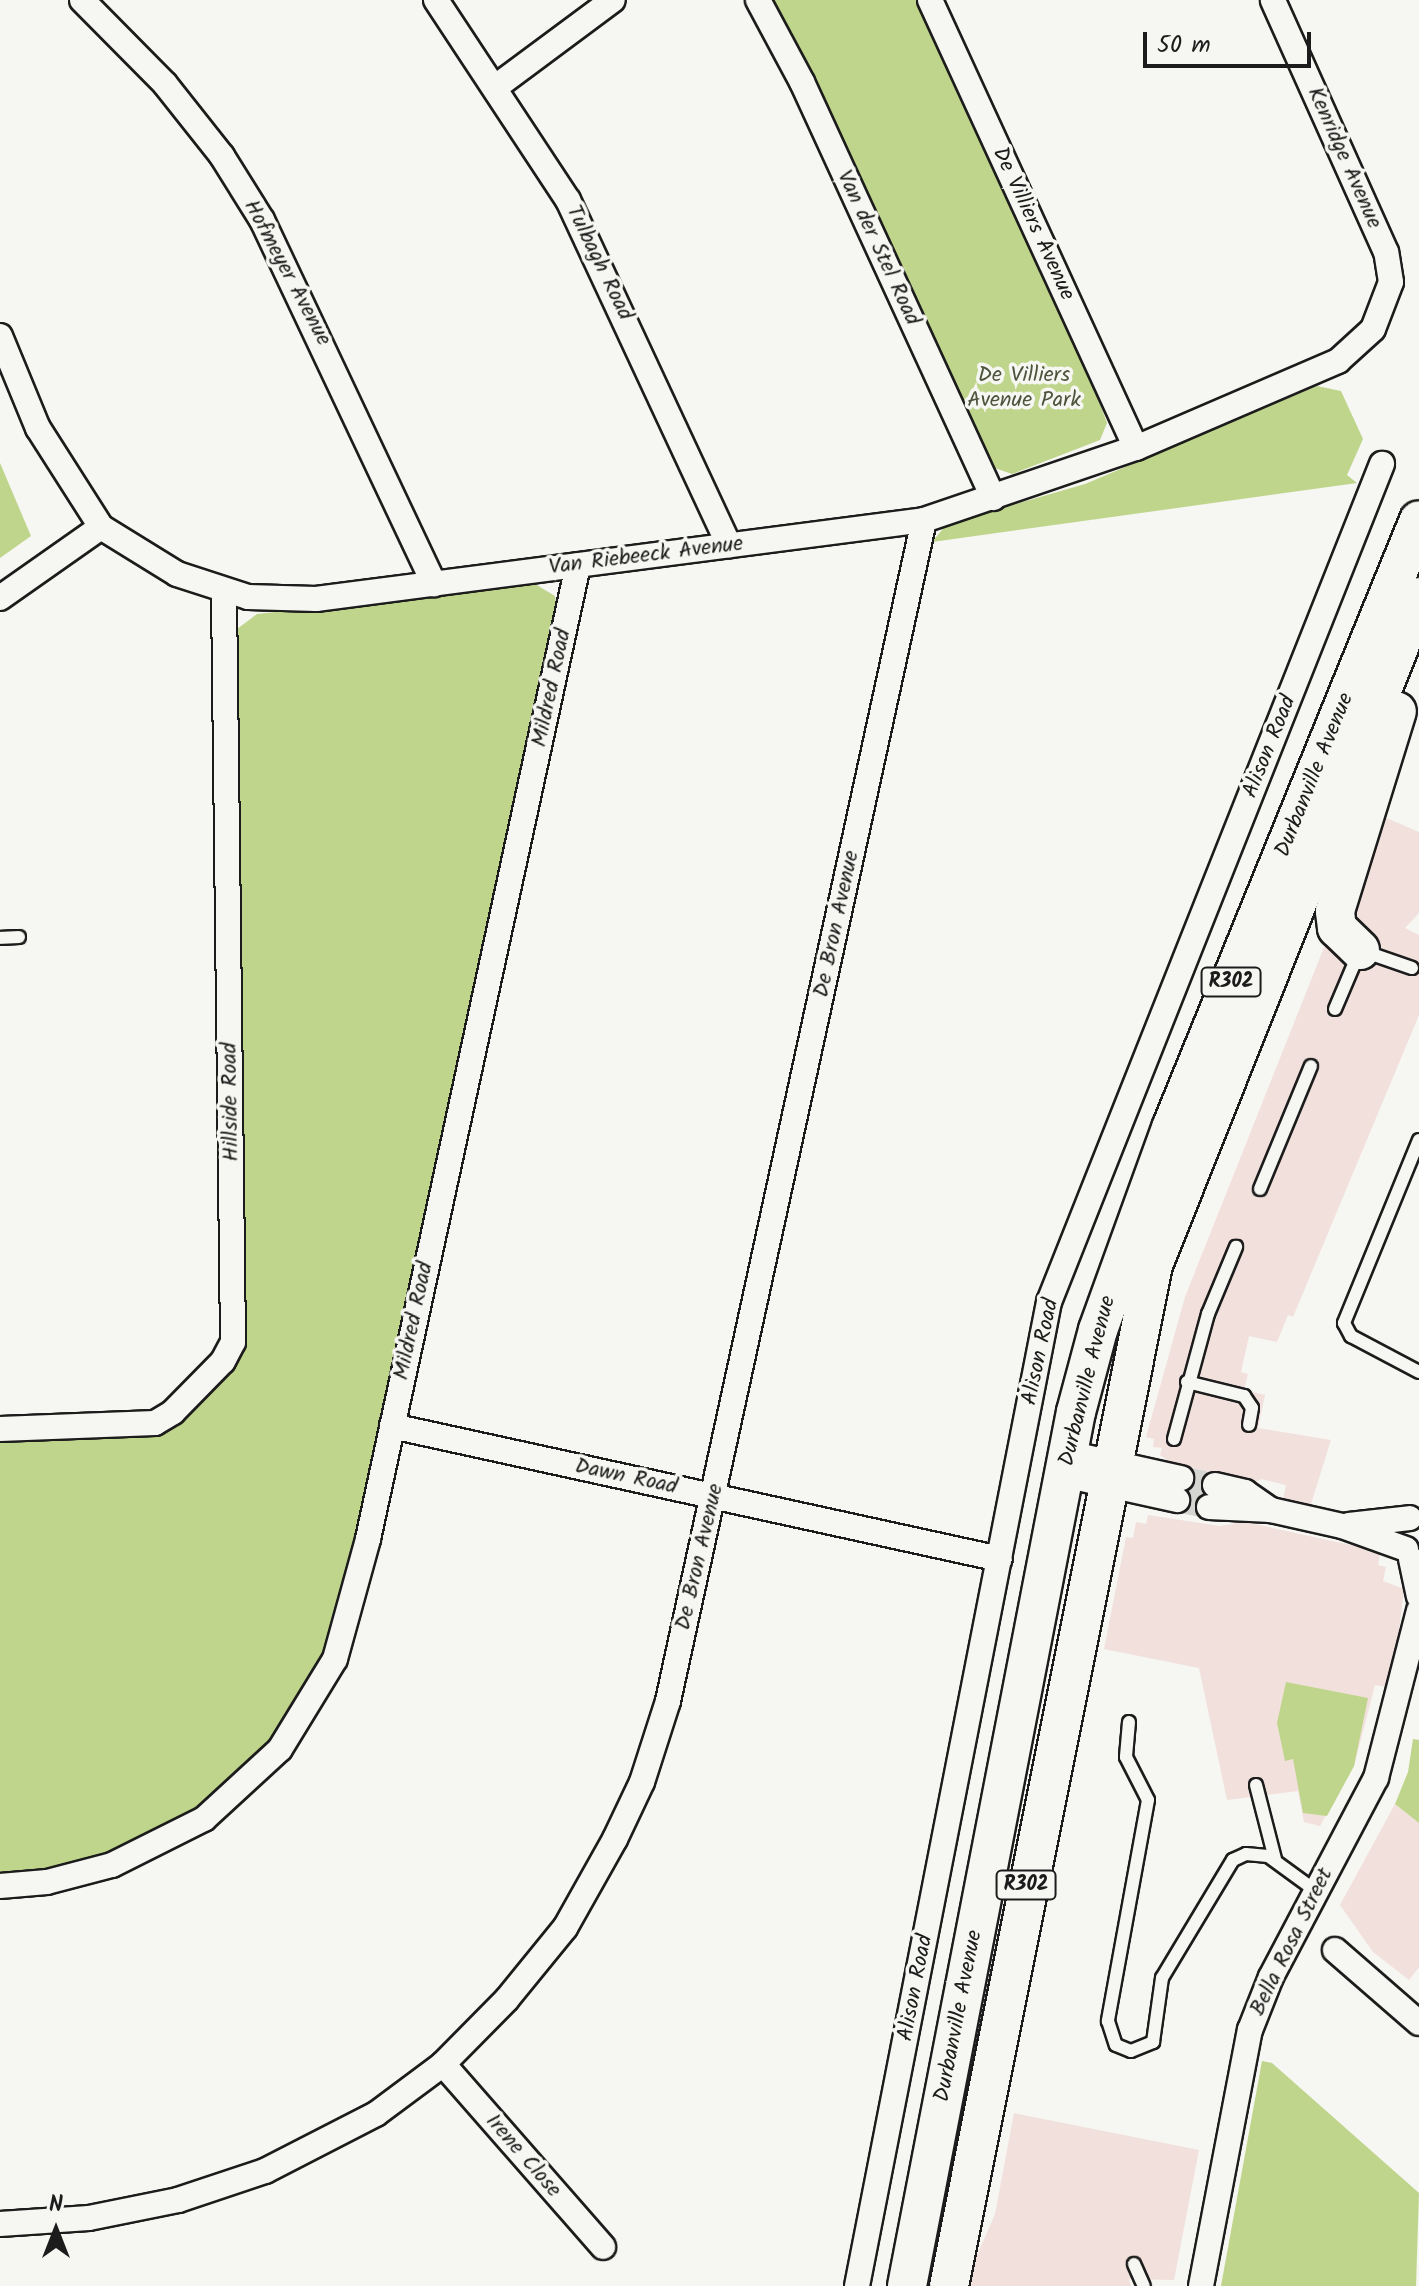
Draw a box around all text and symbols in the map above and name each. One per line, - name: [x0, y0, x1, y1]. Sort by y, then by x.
- scale bar: [1147, 16, 1315, 66]
- text: 50 m: [1157, 26, 1211, 65]
- street label: Kenridge Avenue: [1301, 83, 1387, 233]
- street label: De Villiers Avenue: [986, 143, 1080, 305]
- street label: Van der Stel Road: [831, 166, 925, 330]
- street label: Hofmeyer Avenue: [237, 196, 337, 350]
- street label: Tulbagh Road: [560, 201, 638, 325]
- park label: De Villiers Avenue Park: [967, 362, 1081, 414]
- street label: Van Riebeeck Avenue: [547, 531, 745, 581]
- street label: Mildred Road: [527, 627, 577, 749]
- street label: Durbanville Avenue: [1270, 689, 1360, 861]
- street label: Alison Road: [1238, 692, 1302, 802]
- street label: De Bron Avenue: [809, 848, 865, 1000]
- road number: R302: [1199, 966, 1263, 998]
- street label: Hillside Road: [217, 1042, 245, 1162]
- street label: Mildred Road: [389, 1260, 439, 1382]
- street label: Durbanville Avenue: [1054, 1293, 1122, 1469]
- street label: Alison Road: [1017, 1296, 1065, 1408]
- street label: Dawn Road: [572, 1453, 680, 1501]
- street label: De Bron Avenue: [670, 1481, 730, 1633]
- street label: Bella Rosa Street: [1245, 1864, 1339, 2020]
- road number: R302: [994, 1869, 1058, 1901]
- street label: Durbanville Avenue: [929, 1928, 989, 2104]
- street label: Alison Road: [893, 1932, 939, 2044]
- street label: Irene Close: [479, 2109, 567, 2203]
- text: N: [49, 2188, 63, 2223]
- north arrow: [16, 2190, 96, 2270]

